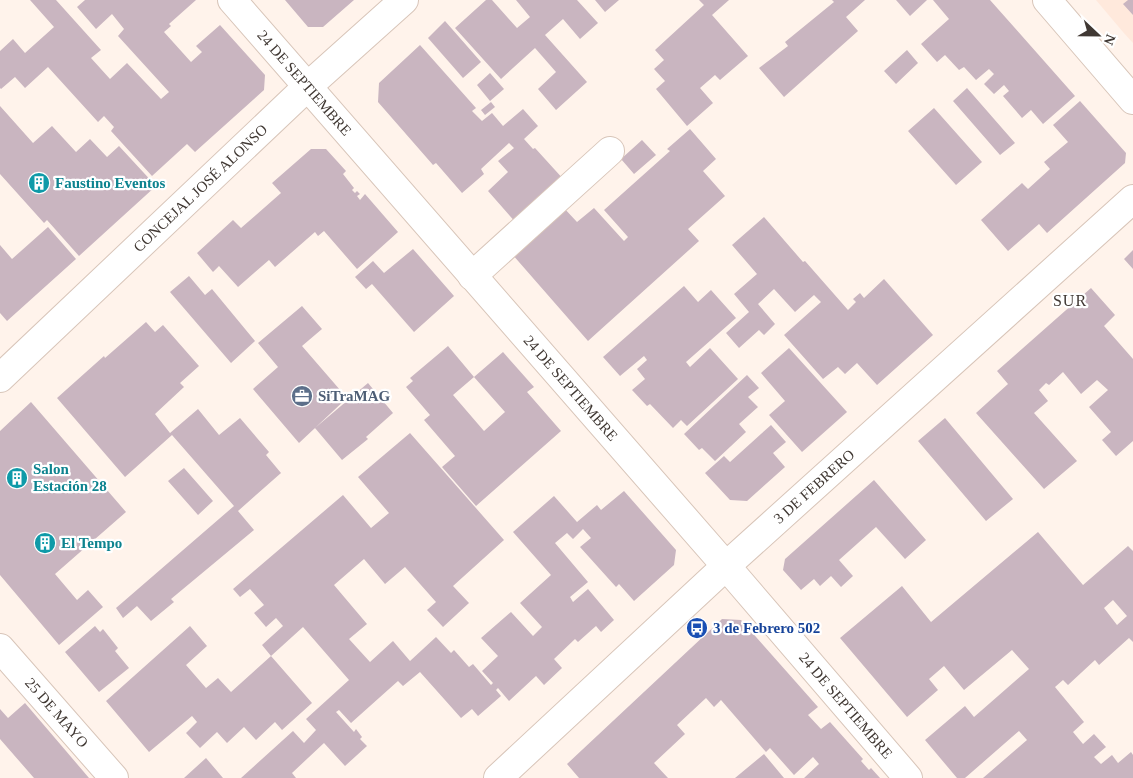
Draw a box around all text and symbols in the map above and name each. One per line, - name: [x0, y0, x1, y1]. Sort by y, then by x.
- north arrow: [1073, 10, 1123, 60]
- street label: 24 DE SEPTIEMBRE: [254, 27, 355, 139]
- text: N: [1101, 32, 1118, 47]
- street label: CONCEJAL JOSÉ ALONSO: [130, 121, 271, 255]
- building icon: Faustino Eventos: [27, 171, 51, 195]
- place label: Faustino Eventos: [55, 175, 166, 191]
- district label: SUR: [1053, 292, 1087, 309]
- street label: 24 DE SEPTIEMBRE: [520, 332, 621, 444]
- office icon: SiTraMAG: [290, 384, 314, 408]
- place label: SiTraMAG: [318, 388, 391, 404]
- street label: 3 DE FEBRERO: [771, 446, 858, 527]
- place label: Salon Estación 28: [33, 461, 107, 494]
- building icon: Salon Estación 28: [5, 466, 29, 490]
- building icon: El Tempo: [33, 531, 57, 555]
- place label: El Tempo: [61, 535, 122, 551]
- bus stop icon: 3 de Febrero 502: [685, 616, 709, 640]
- place label: 3 de Febrero 502: [713, 620, 820, 636]
- street label: 24 DE SEPTIEMBRE: [796, 649, 895, 762]
- street label: 25 DE MAYO: [22, 675, 92, 751]

